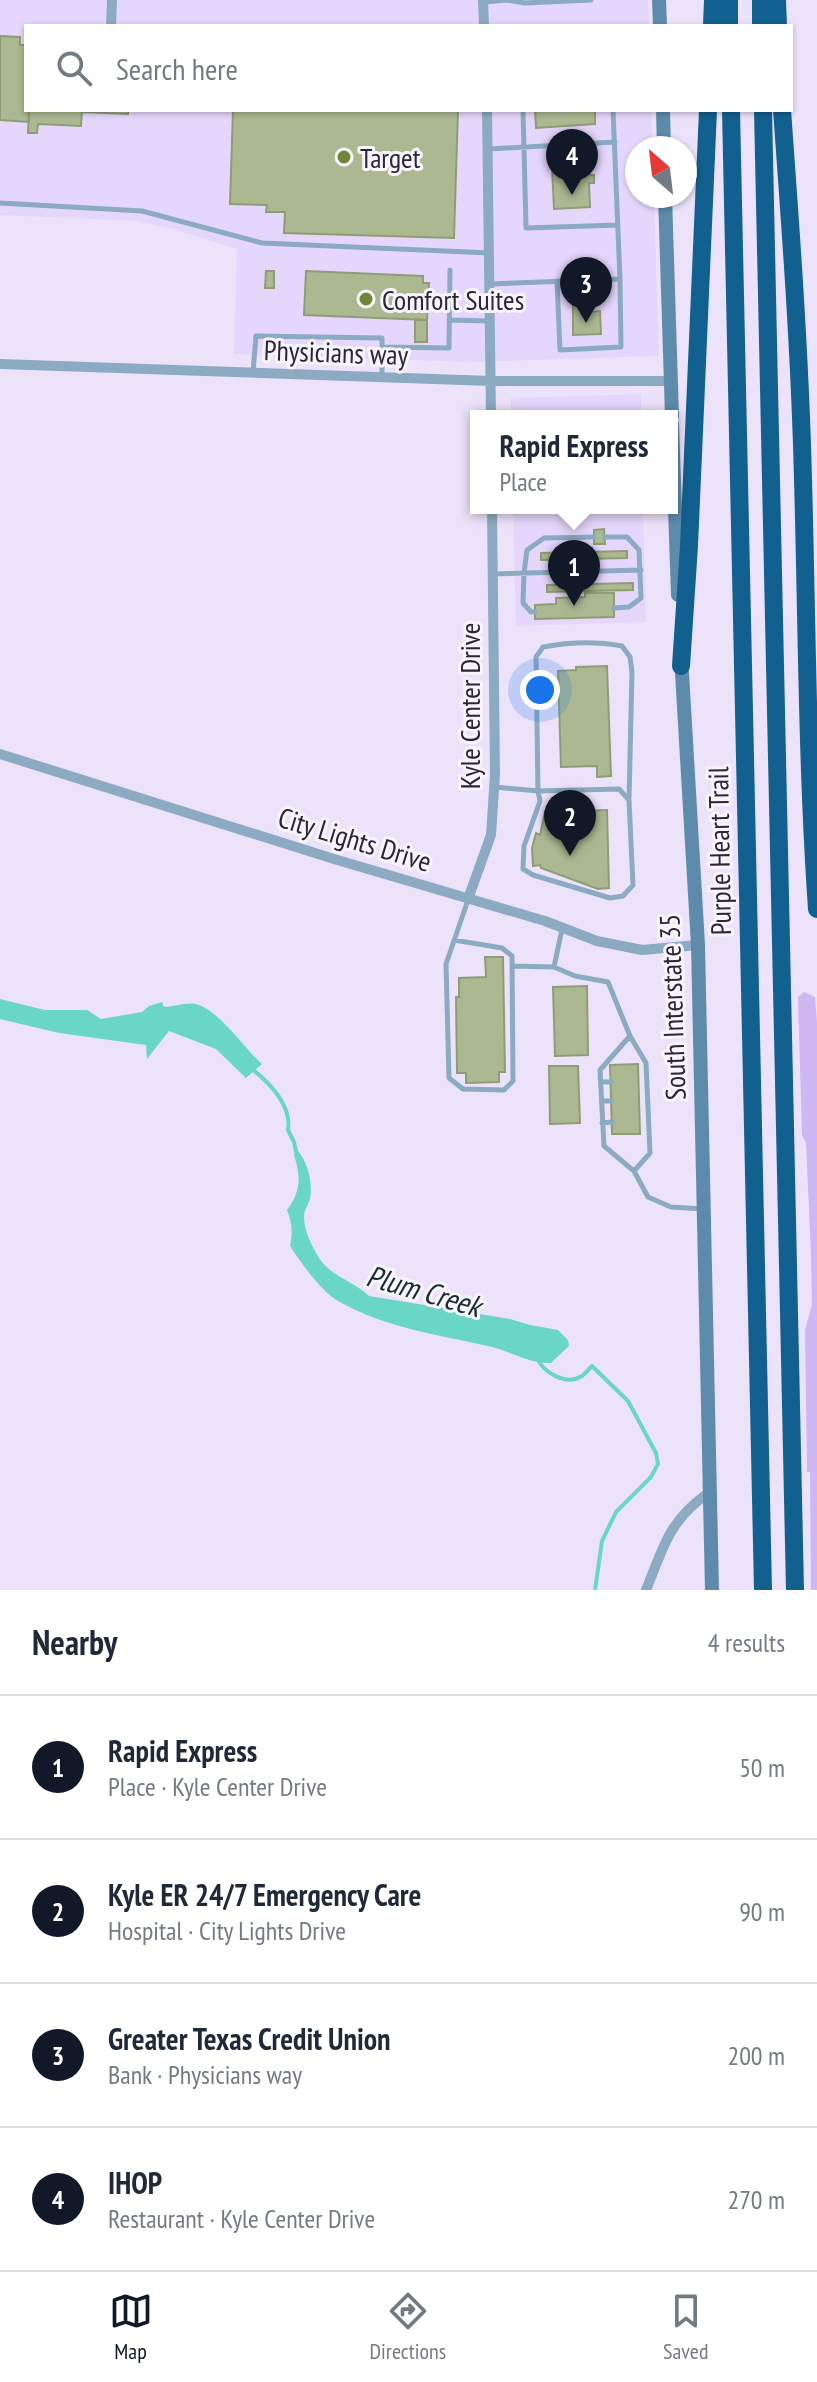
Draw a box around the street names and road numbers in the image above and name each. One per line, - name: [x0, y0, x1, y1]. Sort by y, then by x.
- street label: Physicians way: [263, 331, 409, 373]
- street label: Kyle Center Drive: [451, 623, 488, 789]
- street label: Purple Heart Trail: [699, 766, 739, 936]
- street label: City Lights Drive: [274, 798, 436, 880]
- street label: South Interstate 35: [650, 913, 694, 1101]

